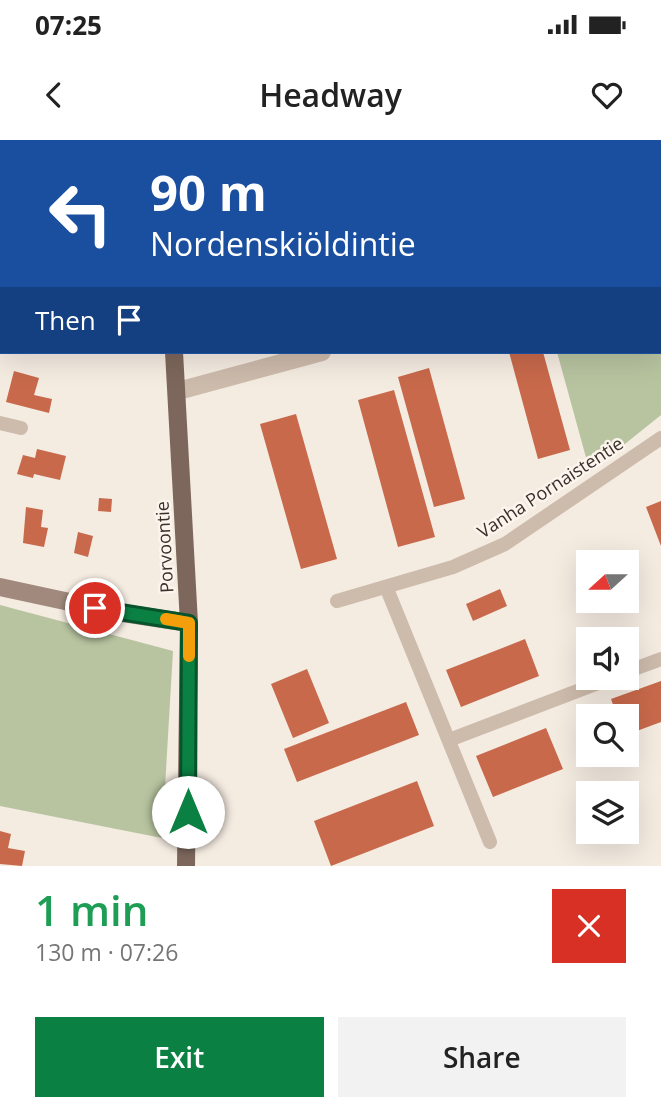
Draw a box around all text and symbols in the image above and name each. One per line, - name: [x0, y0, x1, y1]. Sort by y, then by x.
- text: 07:25: [35, 7, 102, 43]
- text: Headway: [259, 73, 402, 116]
- icon: back: [35, 76, 73, 114]
- icon: heart: [588, 76, 626, 114]
- text: 90 m: [150, 159, 267, 225]
- icon: left: [35, 168, 126, 259]
- text: Nordenskiöldintie: [150, 222, 416, 265]
- icon: arrive: [110, 301, 148, 339]
- text: Then: [35, 302, 96, 338]
- street label: Vanha Pornaistentie: [472, 431, 628, 543]
- street label: Porvoontie: [150, 501, 178, 593]
- north arrow: [576, 550, 639, 612]
- map controls: [576, 550, 639, 844]
- pin: [65, 578, 125, 638]
- icon: arrive: [76, 589, 114, 627]
- button: sound: [576, 627, 639, 690]
- button: search: [576, 704, 639, 767]
- position arrow: [151, 775, 225, 849]
- button: layers: [576, 781, 639, 844]
- text: 1 min: [35, 881, 148, 938]
- button: close: [552, 889, 626, 963]
- text: 130 m · 07:26: [35, 936, 178, 968]
- button: Exit: [35, 1017, 324, 1097]
- button: Share: [338, 1017, 626, 1097]

